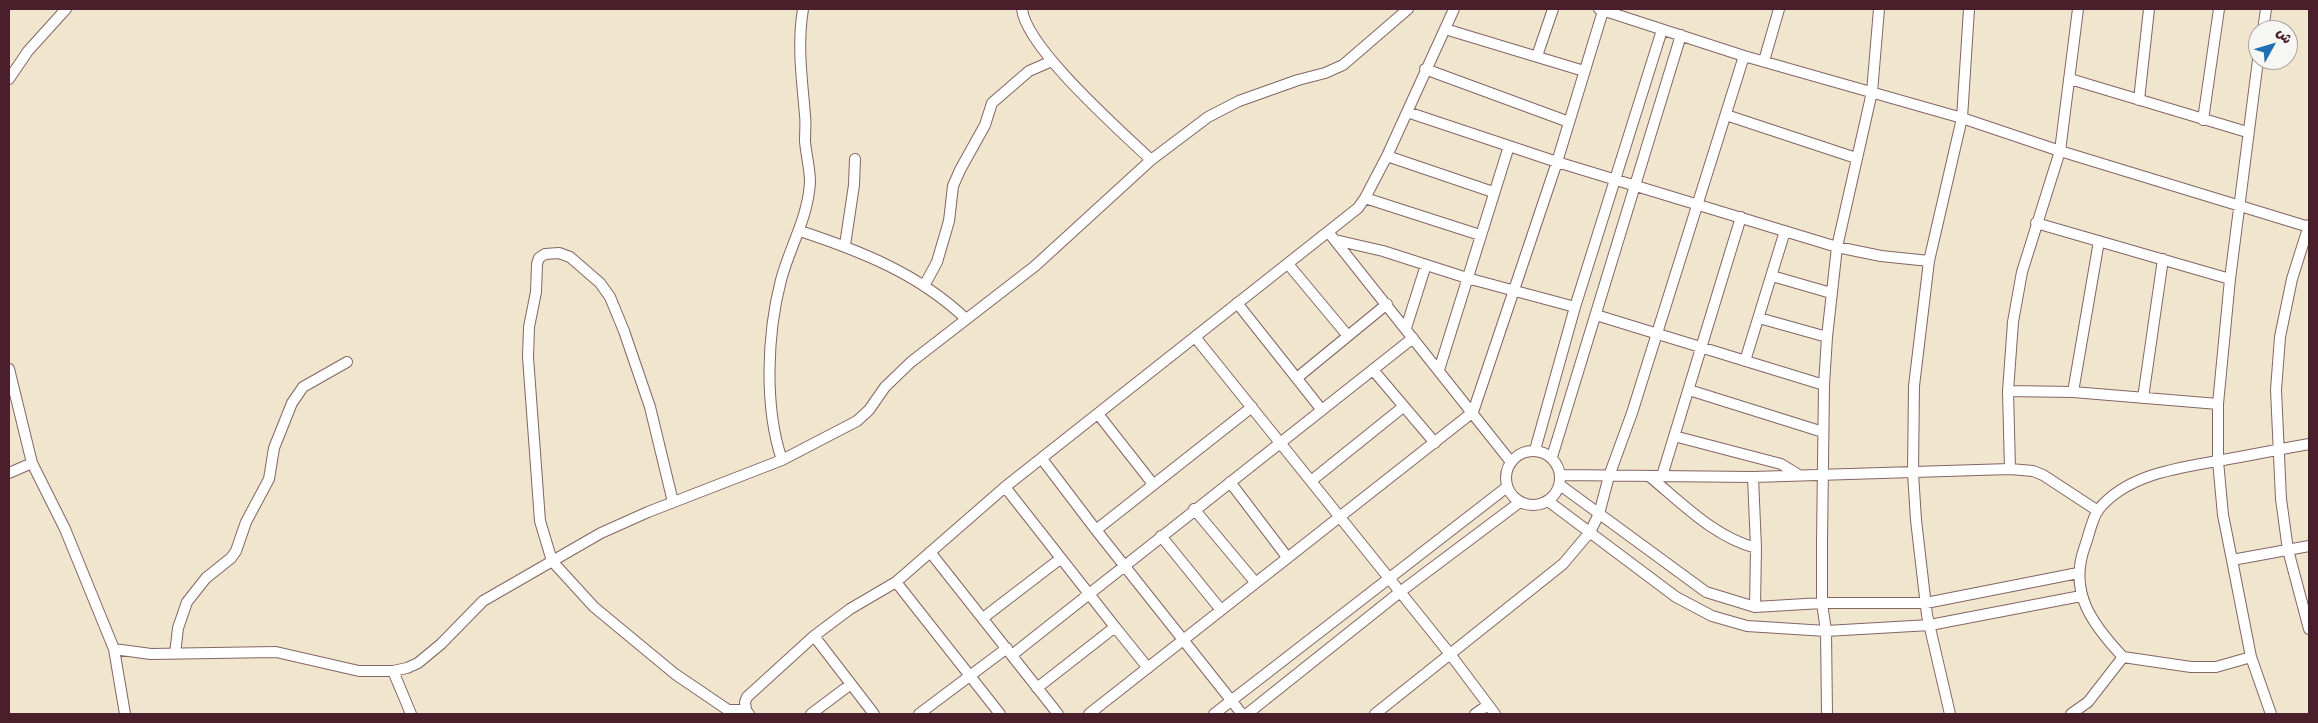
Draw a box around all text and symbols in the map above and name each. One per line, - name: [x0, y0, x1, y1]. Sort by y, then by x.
- north arrow: [2248, 20, 2298, 70]
- text: ش: [2271, 24, 2296, 48]

